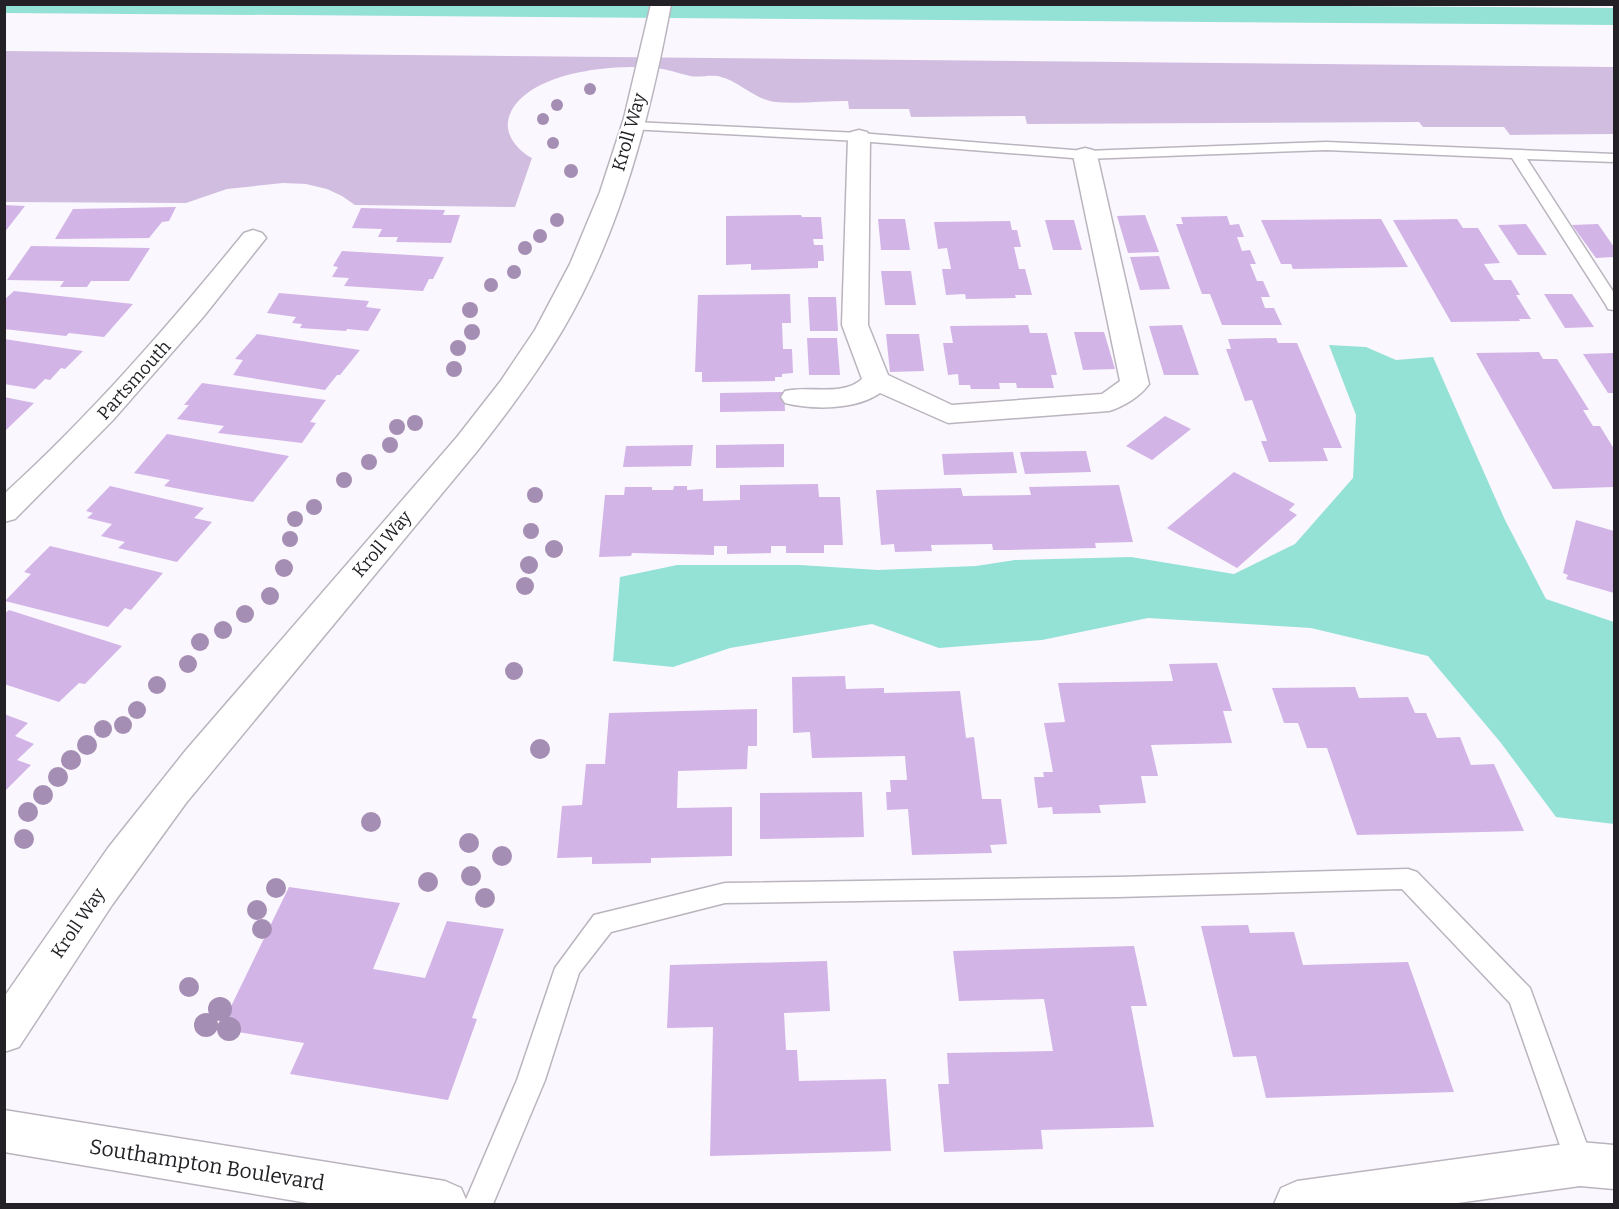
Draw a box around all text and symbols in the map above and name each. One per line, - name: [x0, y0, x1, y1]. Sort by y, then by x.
- street label: Kroll Way: [607, 90, 651, 174]
- street label: Partsmouth: [93, 336, 175, 424]
- street label: Kroll Way: [348, 506, 416, 582]
- street label: Kroll Way: [46, 883, 110, 962]
- street label: Southampton Boulevard: [88, 1134, 326, 1196]

